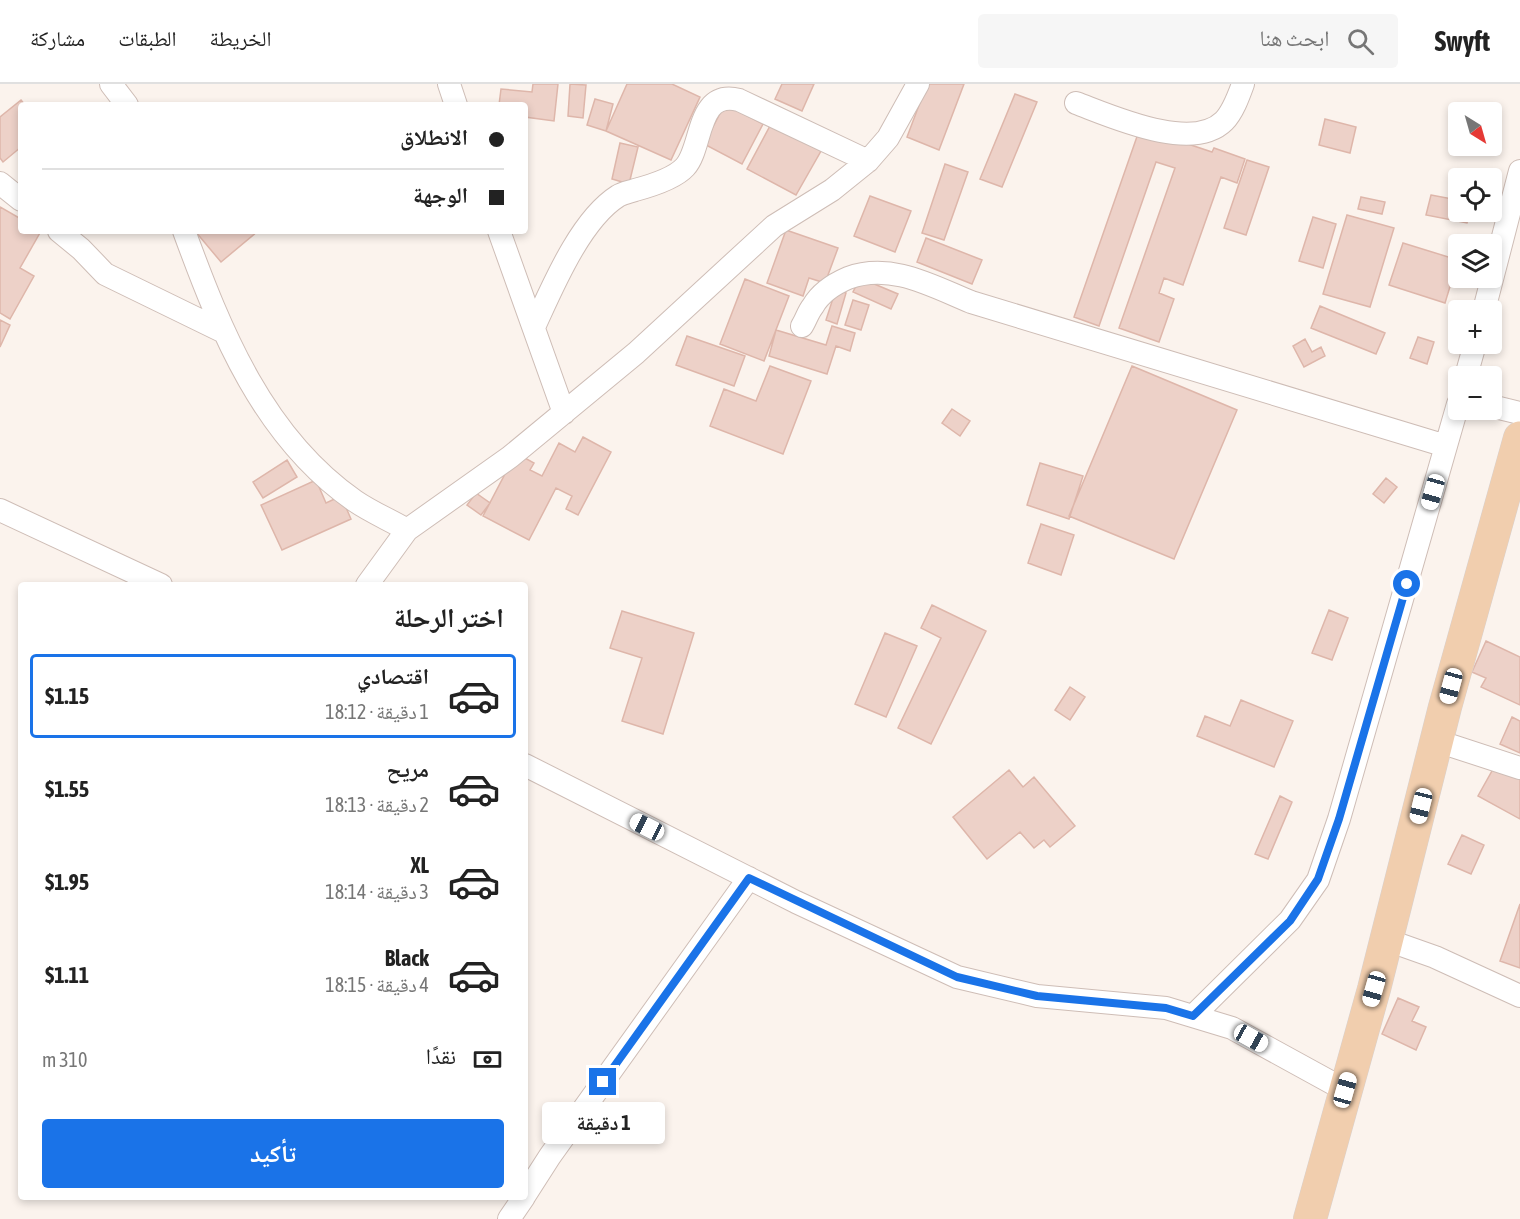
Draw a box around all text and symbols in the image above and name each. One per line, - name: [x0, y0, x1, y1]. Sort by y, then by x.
- search box: [978, 14, 1398, 68]
- text: ابحث هنا: [1259, 25, 1329, 51]
- icon: search: [1344, 25, 1377, 58]
- text: Swyft: [1434, 25, 1490, 57]
- text: مشاركة: [30, 26, 85, 50]
- text: الطبقات: [118, 26, 177, 50]
- text: الخريطة: [210, 26, 271, 50]
- north arrow: [1448, 102, 1502, 156]
- map controls: [1448, 102, 1502, 420]
- text: الانطلاق: [400, 124, 468, 150]
- button: locate: [1448, 168, 1502, 222]
- text: الوجهة: [413, 182, 468, 208]
- button: layers: [1448, 234, 1502, 288]
- button: +: [1448, 300, 1502, 354]
- button: −: [1448, 366, 1502, 420]
- car: [1419, 472, 1447, 512]
- route start: [1393, 570, 1420, 597]
- text: اختر الرحلة: [394, 602, 504, 633]
- text: اقتصادي: [357, 663, 429, 689]
- car: [1438, 666, 1464, 706]
- icon: car: [447, 669, 501, 723]
- text: $1.15: [45, 683, 89, 709]
- text: 1 دقيقة · 18:12: [325, 700, 429, 723]
- text: مريح: [386, 756, 429, 782]
- icon: car: [447, 762, 501, 816]
- text: $1.55: [45, 776, 89, 802]
- car: [1408, 786, 1434, 826]
- text: 2 دقيقة · 18:13: [325, 793, 429, 816]
- car: [627, 811, 667, 843]
- text: XL: [411, 852, 429, 878]
- icon: car: [447, 855, 501, 909]
- text: $1.95: [45, 869, 89, 895]
- text: 3 دقيقة · 18:14: [325, 880, 429, 903]
- text: Black: [385, 945, 429, 971]
- icon: car: [447, 948, 501, 1002]
- text: $1.11: [45, 962, 89, 988]
- car: [1360, 969, 1388, 1009]
- text: 4 دقيقة · 18:15: [325, 973, 429, 996]
- car: [1231, 1021, 1271, 1055]
- text: نقدًا: [426, 1043, 456, 1069]
- icon: cash: [471, 1043, 504, 1076]
- text: 310 m: [42, 1048, 87, 1071]
- route end: [589, 1068, 616, 1095]
- car: [1331, 1070, 1359, 1110]
- callout: 1 دقيقة: [542, 1103, 664, 1145]
- text: 1 دقيقة: [576, 1111, 631, 1134]
- button: تأكيد: [42, 1119, 504, 1188]

